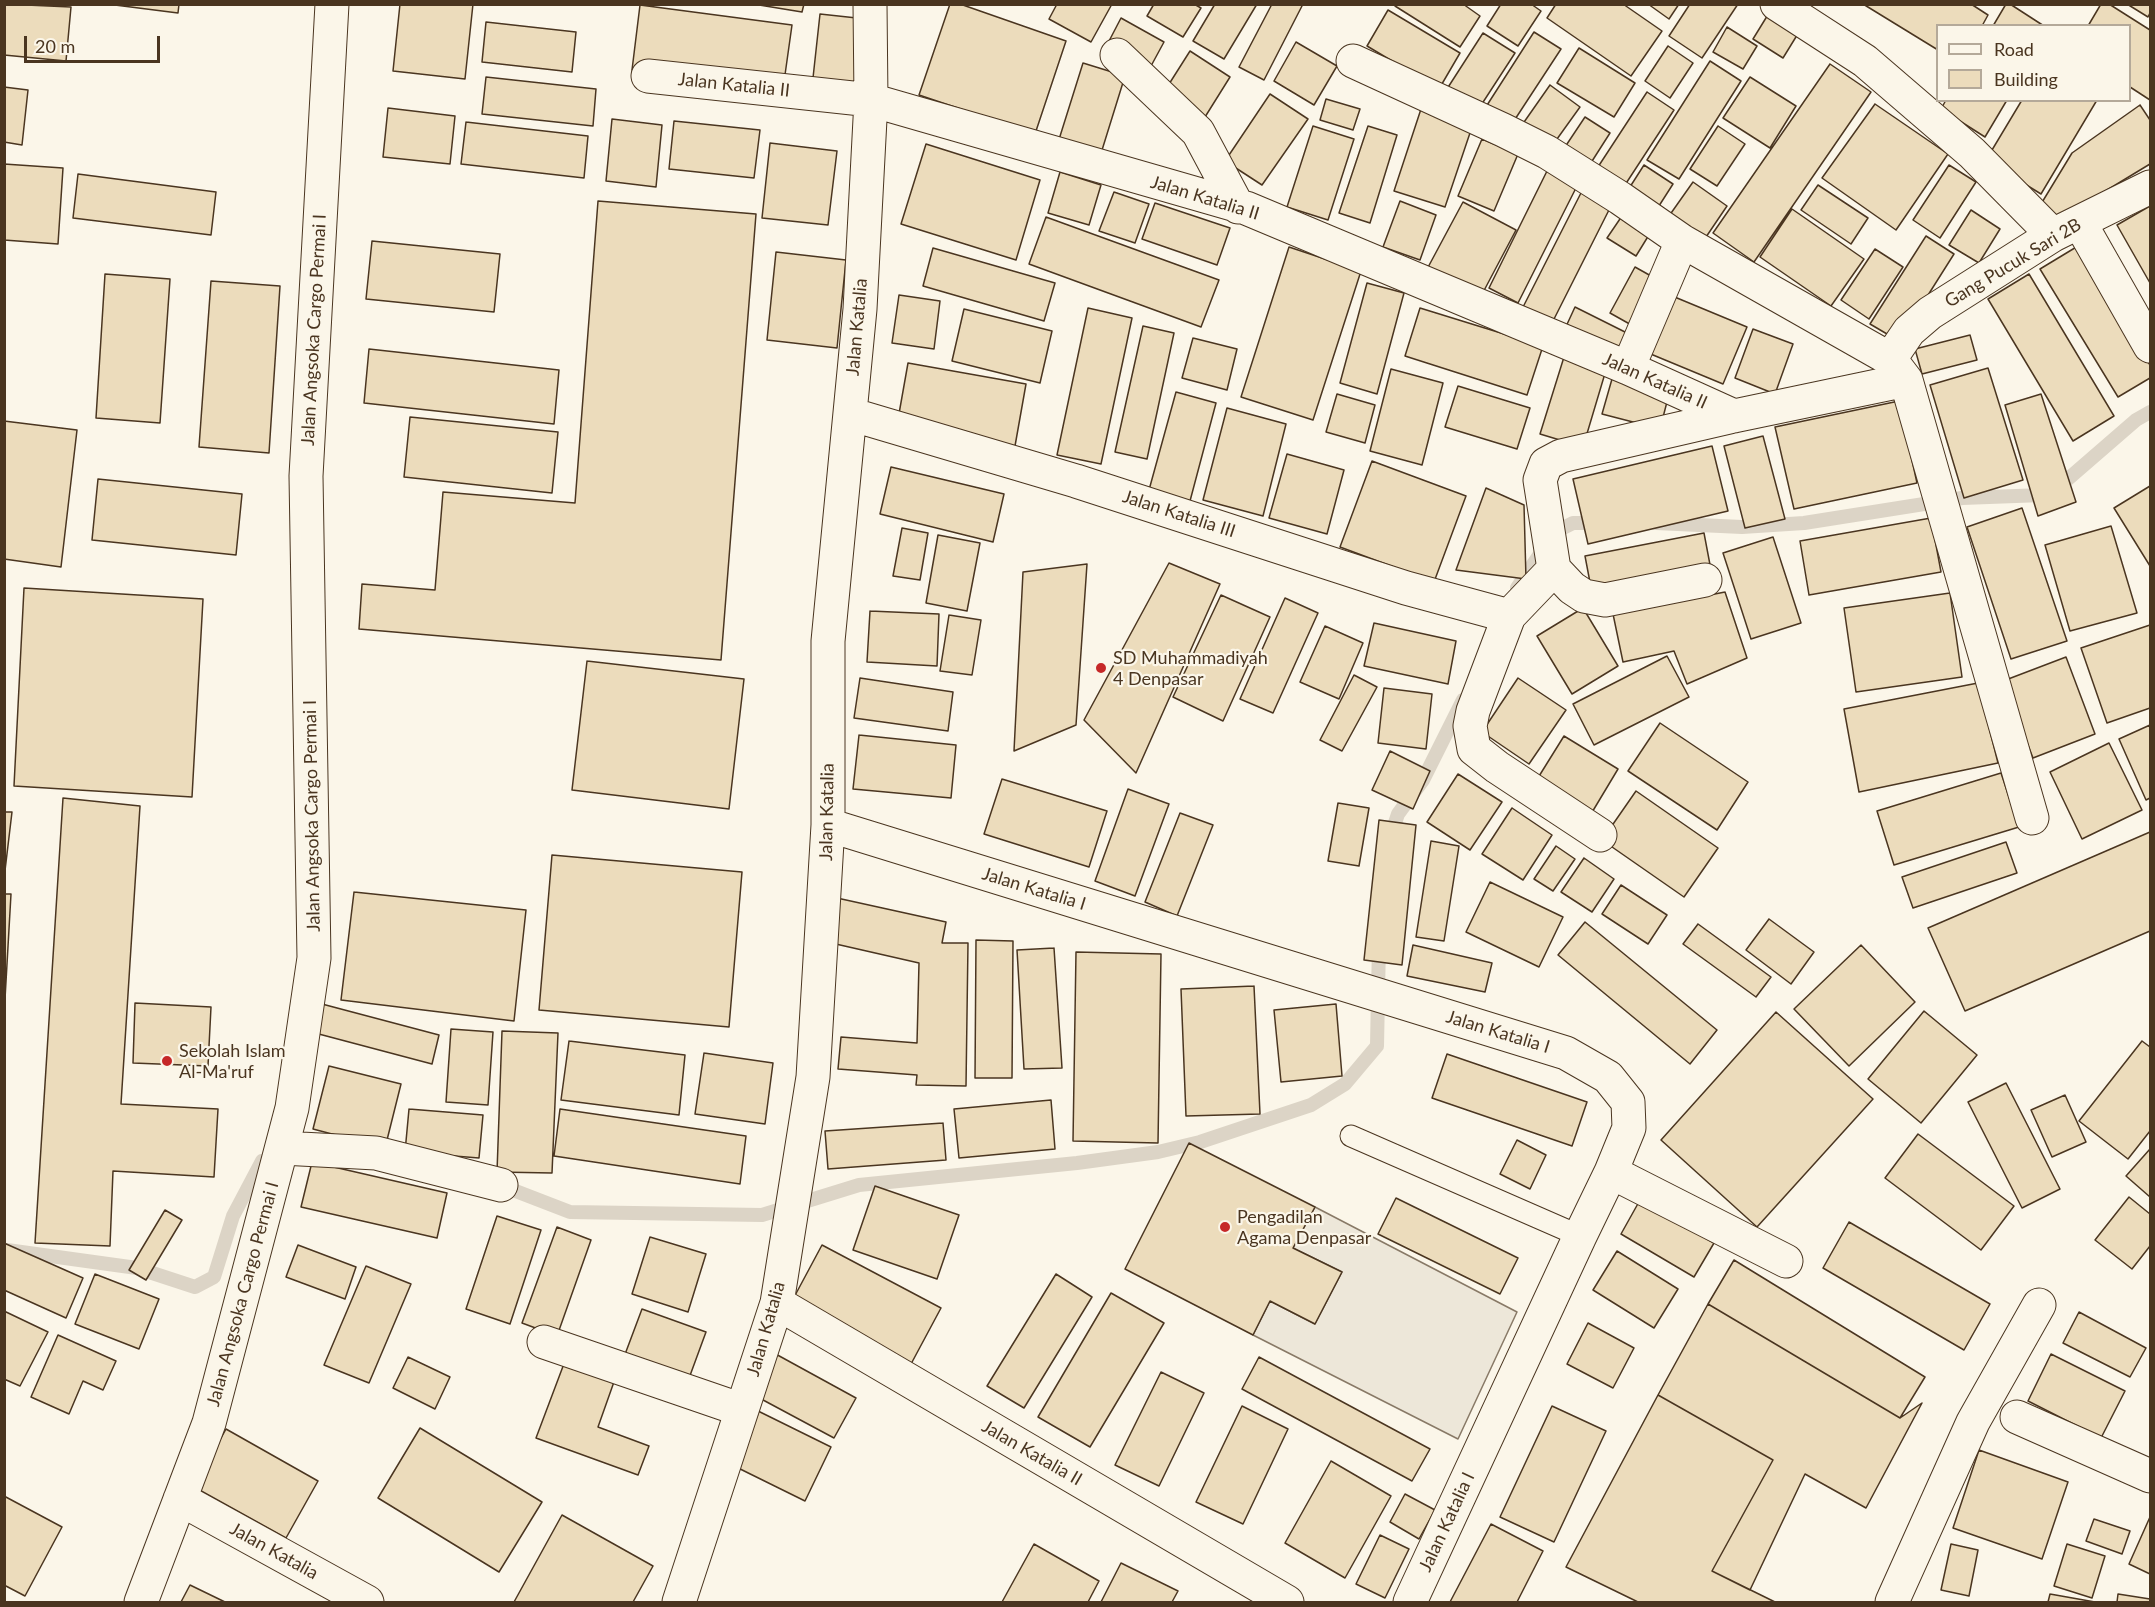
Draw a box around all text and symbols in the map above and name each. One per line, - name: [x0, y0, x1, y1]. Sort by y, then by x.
- scale bar: [27, 24, 164, 62]
- legend: [1936, 24, 2131, 102]
- text: 20 m: [35, 35, 75, 57]
- text: Road: [1994, 38, 2034, 60]
- street label: Jalan Katalia II: [677, 68, 791, 102]
- text: Building: [1994, 68, 2058, 90]
- street label: Jalan Katalia II: [1148, 171, 1262, 225]
- street label: Jalan Angsoka Cargo Permai I: [297, 214, 331, 446]
- street label: Gang Pucuk Sari 2B: [1941, 214, 2085, 312]
- street label: Jalan Katalia: [842, 277, 872, 377]
- street label: Jalan Katalia II: [1599, 348, 1711, 414]
- street label: Jalan Katalia III: [1120, 486, 1238, 542]
- place label: SD Muhammadiyah 4 Denpasar: [1113, 647, 1268, 690]
- marker: SD Muhammadiyah 4 Denpasar: [1094, 661, 1108, 675]
- street label: Jalan Angsoka Cargo Permai I: [299, 700, 325, 932]
- street label: Jalan Katalia: [815, 763, 839, 861]
- street label: Jalan Katalia I: [980, 863, 1088, 915]
- street label: Jalan Katalia I: [1444, 1006, 1552, 1058]
- place label: Sekolah Islam Al-Ma'ruf: [179, 1040, 285, 1082]
- marker: Sekolah Islam Al-Ma'ruf: [160, 1054, 174, 1068]
- street label: Jalan Angsoka Cargo Permai I: [203, 1179, 283, 1409]
- place label: Pengadilan Agama Denpasar: [1237, 1206, 1371, 1248]
- marker: Pengadilan Agama Denpasar: [1218, 1220, 1232, 1234]
- street label: Jalan Katalia: [742, 1279, 790, 1379]
- street label: Jalan Katalia II: [978, 1416, 1086, 1490]
- street label: Jalan Katalia I: [1415, 1469, 1479, 1575]
- street label: Jalan Katalia: [226, 1518, 322, 1584]

